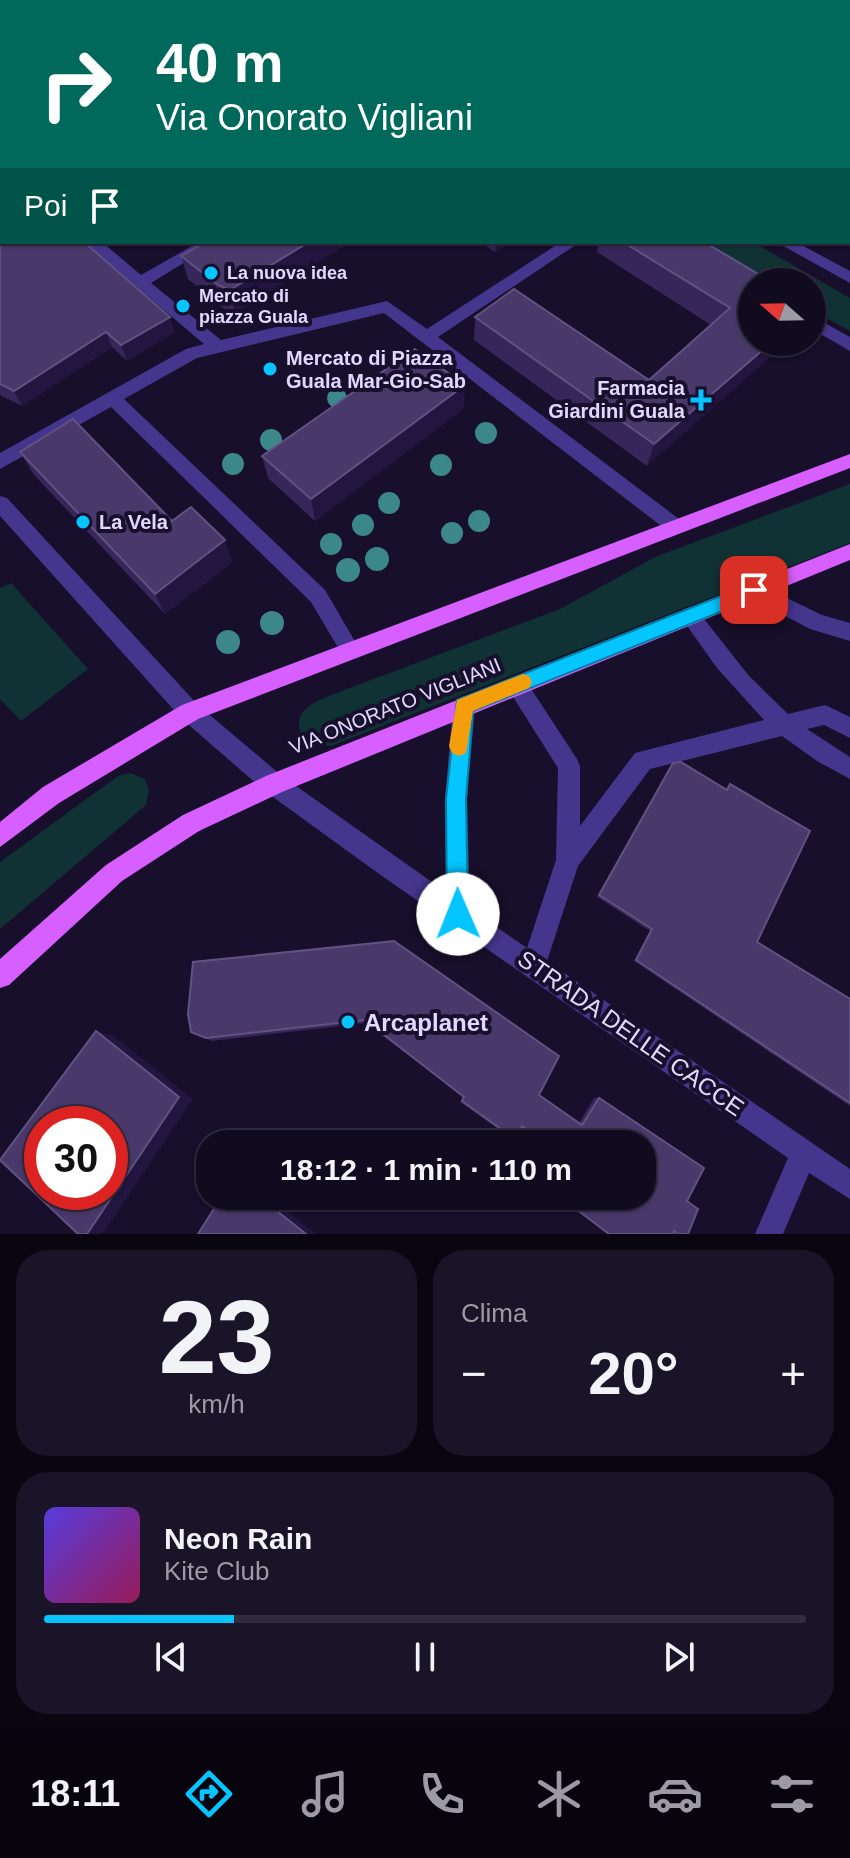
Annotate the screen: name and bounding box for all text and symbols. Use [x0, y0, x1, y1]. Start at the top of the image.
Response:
text: 40 m [156, 31, 284, 94]
icon: right [24, 32, 128, 136]
text: Via Onorato Vigliani [156, 97, 473, 138]
icon: arrive [83, 184, 127, 228]
text: Poi [24, 189, 67, 222]
place label: La nuova idea [227, 263, 348, 283]
marker: La nuova idea [202, 264, 220, 282]
north arrow [738, 268, 826, 356]
map controls [738, 268, 826, 356]
place label: Mercato di piazza Guala [199, 286, 309, 327]
marker: Mercato di piazza Guala [174, 297, 192, 315]
place label: Mercato di Piazza Guala Mar-Gio-Sab [286, 347, 466, 392]
marker: Mercato di Piazza Guala Mar-Gio-Sab [261, 360, 279, 378]
place label: Farmacia Giardini Guala [548, 377, 686, 422]
marker: Farmacia Giardini Guala [692, 391, 710, 409]
place label: La Vela [99, 511, 169, 533]
marker: La Vela [74, 513, 92, 531]
pin [720, 556, 788, 624]
icon: arrive [732, 568, 776, 612]
street label: VIA ONORATO VIGLIANI [286, 653, 504, 759]
position arrow [416, 872, 500, 956]
street label: STRADA DELLE CACCE [513, 945, 749, 1121]
place label: Arcaplanet [364, 1009, 488, 1036]
marker: Arcaplanet [339, 1013, 357, 1031]
speed limit sign: 30 [24, 1106, 128, 1210]
text: 18:12 · 1 min · 110 m [280, 1153, 572, 1186]
text: 23 [159, 1279, 274, 1395]
text: Clima [461, 1298, 527, 1328]
text: 20° [588, 1340, 679, 1407]
text: − [461, 1349, 487, 1398]
text: + [780, 1349, 806, 1398]
text: km/h [188, 1389, 245, 1419]
text: Neon Rain [164, 1522, 312, 1555]
text: Kite Club [164, 1556, 270, 1586]
icon: previous [149, 1635, 193, 1679]
icon: pause [403, 1635, 447, 1679]
icon: next [657, 1635, 701, 1679]
icon: directions [181, 1766, 237, 1822]
icon: music [297, 1766, 353, 1822]
icon: phone [414, 1766, 470, 1822]
icon: climate [531, 1766, 587, 1822]
icon: car [647, 1766, 703, 1822]
icon: filters [764, 1766, 820, 1822]
text: 18:11 [30, 1773, 120, 1814]

